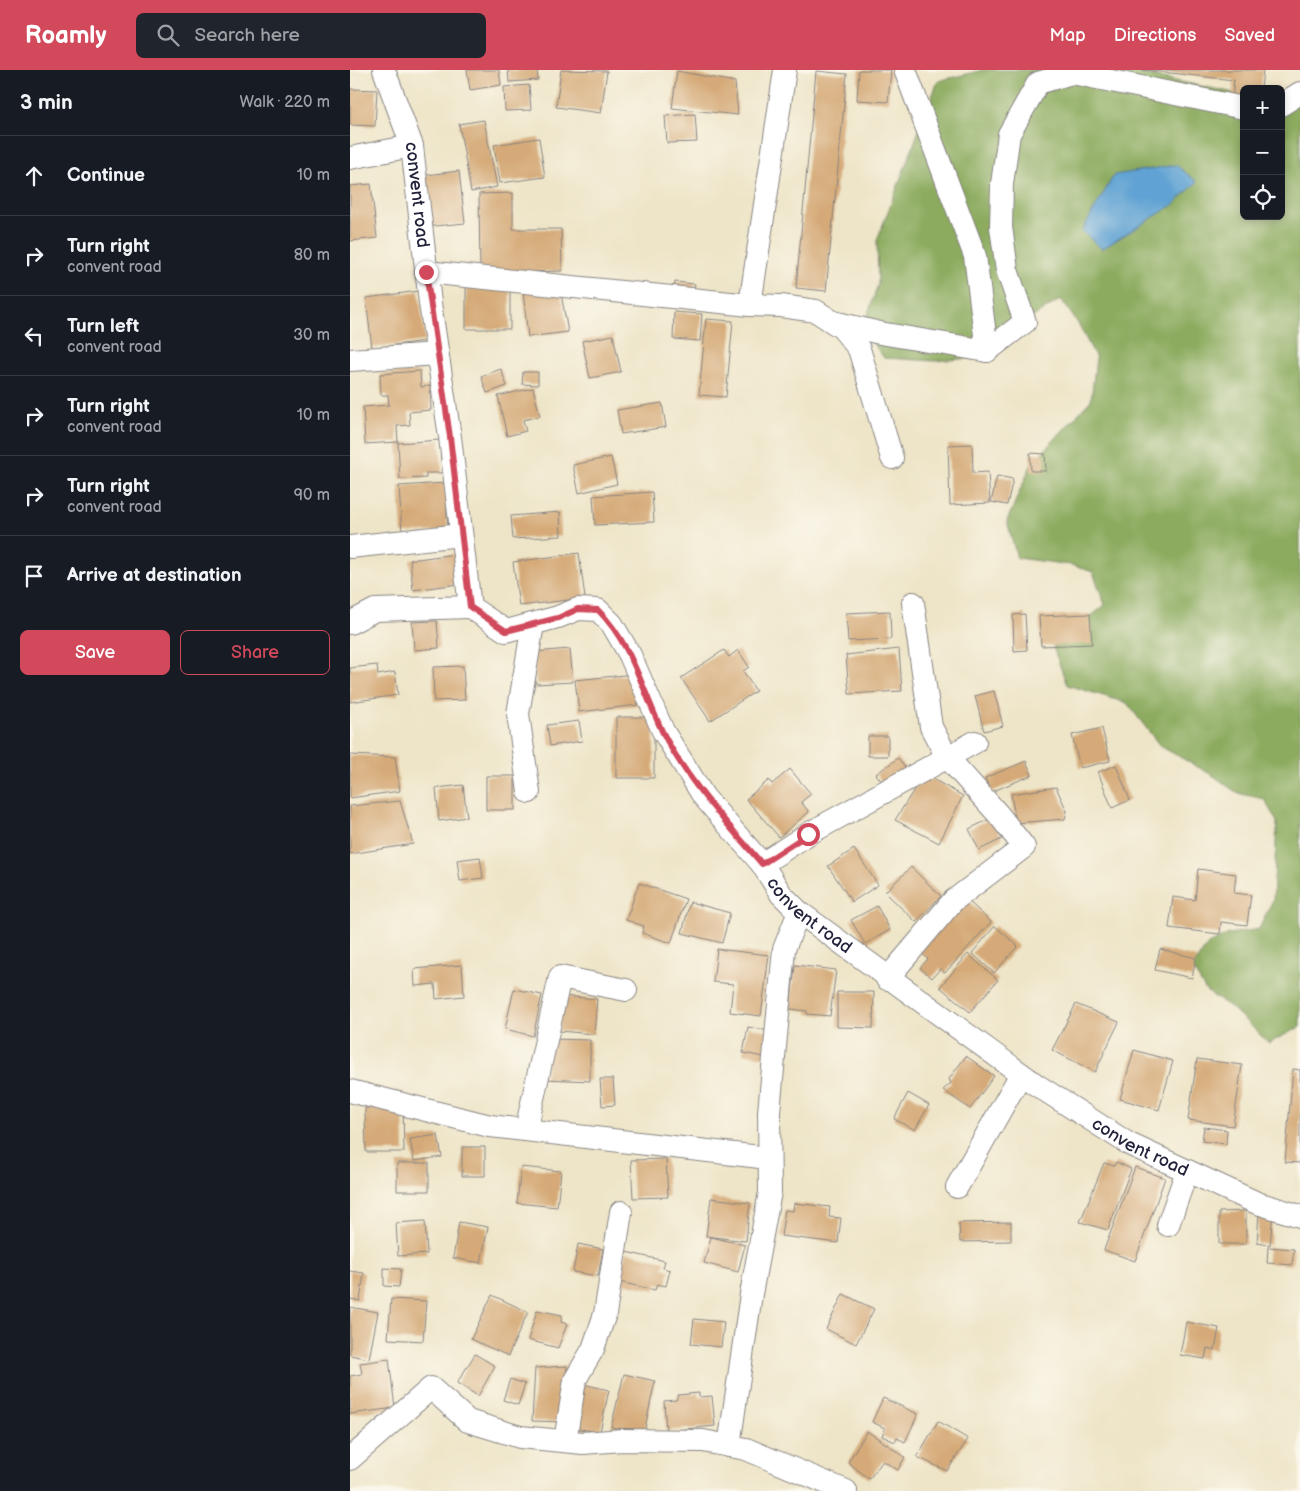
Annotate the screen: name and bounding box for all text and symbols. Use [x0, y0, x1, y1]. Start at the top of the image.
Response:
search box [136, 13, 486, 58]
text: Roamly [25, 21, 106, 50]
icon: search [154, 21, 182, 49]
text: Search here [194, 24, 300, 47]
text: Map [1050, 25, 1086, 46]
text: Directions [1114, 25, 1196, 46]
text: Saved [1224, 25, 1275, 46]
map controls [1240, 85, 1285, 220]
button: + [1240, 85, 1285, 130]
text: 3 min [20, 90, 73, 115]
text: Walk · 220 m [240, 93, 330, 112]
button: − [1240, 130, 1285, 175]
street label: convent road [401, 141, 434, 249]
icon: ahead [20, 162, 48, 190]
text: Continue [67, 164, 145, 187]
text: 10 m [297, 166, 330, 185]
button: locate [1240, 175, 1285, 220]
text: Turn right [67, 235, 150, 258]
icon: right [20, 242, 48, 270]
text: 80 m [294, 246, 330, 265]
text: convent road [67, 258, 162, 277]
route end [415, 261, 438, 284]
text: Turn left [67, 315, 139, 338]
icon: left [20, 322, 48, 350]
text: 30 m [293, 326, 330, 345]
text: convent road [67, 338, 162, 357]
text: Turn right [67, 395, 150, 418]
icon: right [20, 402, 48, 430]
text: 10 m [297, 406, 330, 425]
text: convent road [67, 418, 162, 437]
text: Turn right [67, 475, 150, 498]
icon: right [20, 482, 48, 510]
text: 90 m [294, 486, 330, 505]
text: convent road [67, 498, 162, 517]
icon: arrive [20, 562, 48, 590]
text: Arrive at destination [67, 564, 242, 587]
button: Save [20, 630, 170, 675]
button: Share [180, 630, 330, 675]
route start [797, 823, 820, 846]
street label: convent road [762, 873, 856, 958]
street label: convent road [1088, 1113, 1192, 1181]

